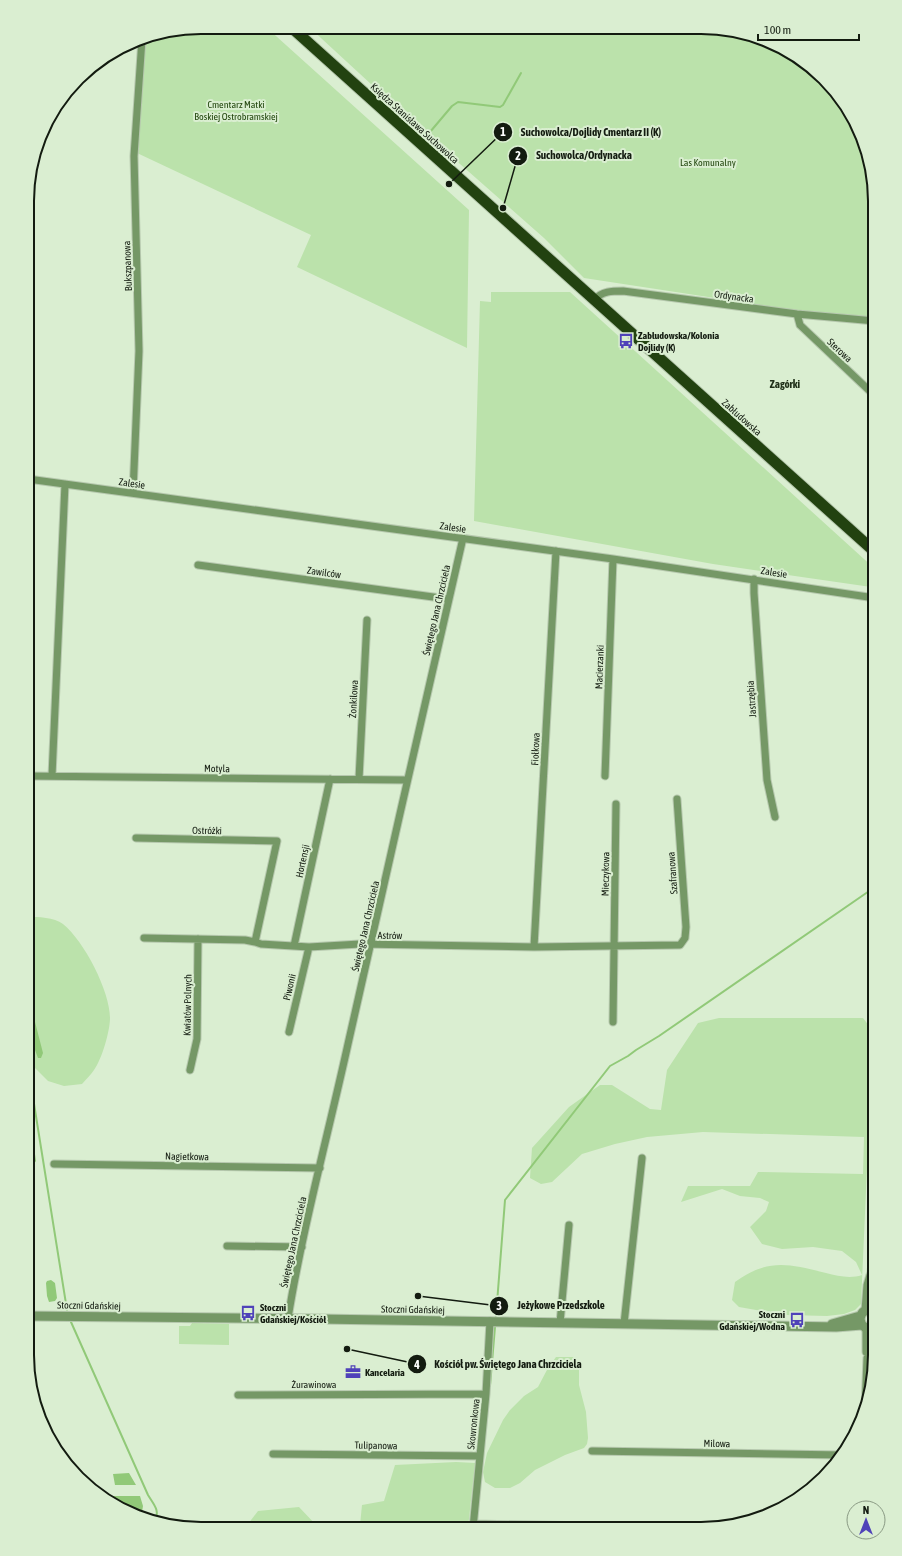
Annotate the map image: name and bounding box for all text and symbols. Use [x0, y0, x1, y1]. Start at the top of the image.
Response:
scale bar [758, 16, 859, 42]
text: 100 m [764, 23, 791, 37]
street label: Księdza Stanisława Suchowolca [368, 81, 461, 166]
park label: Cmentarz Matki Boskiej Ostrobramskiej [194, 99, 278, 122]
callout: Suchowolca/Dojlidy Cmentarz II (K) [493, 120, 669, 143]
text: 1 [500, 125, 506, 139]
text: Suchowolca/Dojlidy Cmentarz II (K) [521, 126, 661, 138]
callout: Suchowolca/Ordynacka [508, 144, 639, 167]
text: 2 [515, 149, 521, 163]
text: Suchowolca/Ordynacka [536, 149, 632, 161]
park label: Las Komunalny [680, 157, 736, 168]
street label: Bukszpanowa [121, 240, 134, 291]
street label: Ordynacka [713, 288, 755, 305]
place label: Zabłudowska/Kolonia Dojlidy (K) [638, 330, 719, 353]
bus stop icon: Zabłudowska/Kolonia Dojlidy (K) [617, 332, 635, 350]
street label: Sterowa [825, 336, 854, 365]
district label: Zagórki [770, 378, 801, 390]
street label: Zabłudowska [720, 397, 764, 438]
street label: Zalesie [118, 476, 146, 491]
street label: Zalesie [439, 520, 467, 535]
street label: Świętego Jana Chrzciciela [421, 563, 452, 657]
street label: Zawilców [306, 565, 342, 580]
street label: Zalesie [760, 565, 788, 580]
street label: Macierzanki [593, 645, 606, 689]
street label: Żonkilowa [347, 679, 360, 718]
street label: Jastrzębia [745, 680, 758, 718]
street label: Fiołkowa [529, 732, 542, 766]
street label: Motyla [204, 763, 230, 774]
street label: Ostróżki [192, 825, 222, 836]
street label: Hortensji [294, 843, 311, 879]
street label: Mieczykowa [600, 851, 611, 896]
street label: Szafranowa [666, 851, 679, 895]
street label: Świętego Jana Chrzciciela [350, 879, 381, 973]
street label: Astrów [377, 930, 403, 941]
street label: Piwonii [281, 973, 298, 1002]
street label: Kwiatów Polnych [181, 974, 194, 1036]
street label: Nagietkowa [165, 1151, 209, 1162]
street label: Świętego Jana Chrzciciela [278, 1195, 309, 1289]
callout: Jeżykowe Przedszkole [489, 1294, 613, 1317]
street label: Stoczni Gdańskiej [57, 1299, 121, 1312]
text: 3 [496, 1299, 502, 1313]
text: Jeżykowe Przedszkole [516, 1299, 605, 1311]
place label: Stoczni Gdańskiej/Kościół [260, 1302, 327, 1325]
street label: Stoczni Gdańskiej [381, 1303, 445, 1316]
bus stop icon: Stoczni Gdańskiej/Kościół [239, 1304, 257, 1322]
place label: Stoczni Gdańskiej/Wodna [719, 1309, 785, 1332]
bus stop icon: Stoczni Gdańskiej/Wodna [788, 1311, 806, 1329]
callout: Kościół pw. Świętego Jana Chrzciciela [407, 1353, 590, 1376]
text: 4 [413, 1358, 420, 1372]
text: Kościół pw. Świętego Jana Chrzciciela [434, 1358, 582, 1370]
office icon: Kancelaria [344, 1363, 362, 1381]
place label: Kancelaria [365, 1367, 405, 1378]
street label: Żurawinowa [292, 1379, 337, 1390]
street label: Skowronkowa [465, 1398, 482, 1450]
street label: Milowa [704, 1438, 731, 1449]
street label: Tulipanowa [354, 1440, 398, 1451]
north arrow [846, 1500, 886, 1540]
text: N [863, 1504, 869, 1516]

